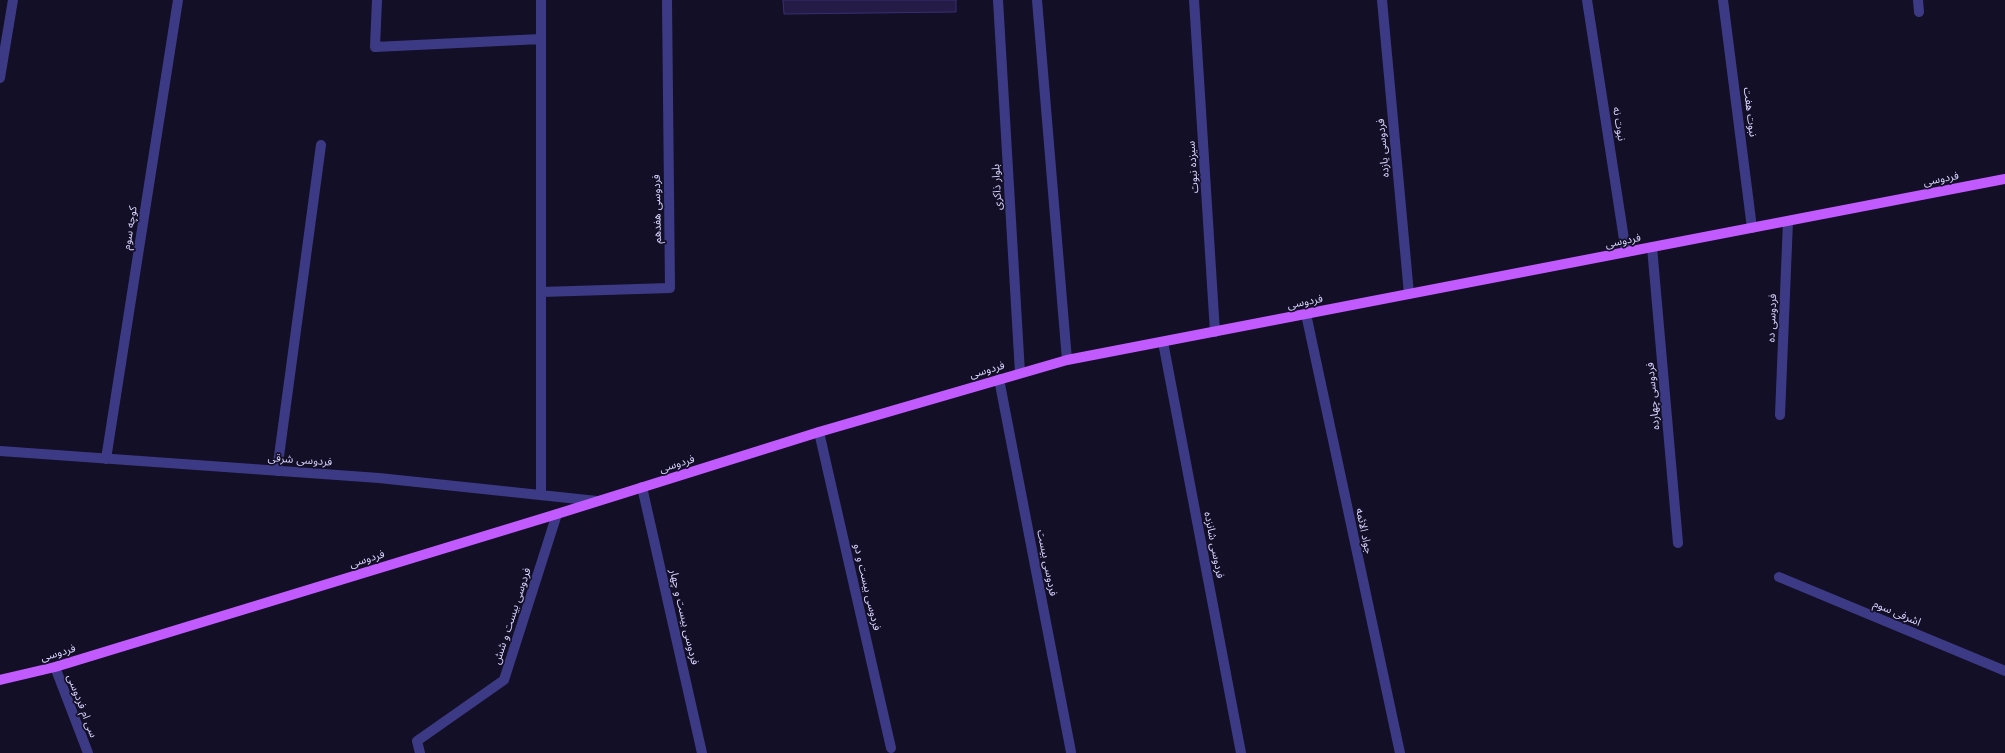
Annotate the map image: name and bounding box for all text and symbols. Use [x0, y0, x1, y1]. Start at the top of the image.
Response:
street label: نبوت هفت [1740, 87, 1760, 137]
street label: نبوت نه [1610, 106, 1628, 142]
street label: فردوسی یازده [1374, 118, 1392, 178]
street label: سیزده نبوت [1185, 140, 1201, 194]
street label: بلوار ذاکری [989, 164, 1005, 210]
street label: فردوسی [1922, 169, 1960, 189]
street label: فردوسی هفدهم [650, 174, 664, 244]
street label: کوچه سوم [120, 205, 140, 251]
street label: فردوسی [1604, 231, 1642, 251]
street label: فردوسی [1286, 292, 1324, 312]
street label: فردوسی ده [1765, 293, 1779, 343]
street label: فردوسی [968, 359, 1006, 381]
street label: فردوسی چهارده [1643, 362, 1663, 430]
street label: فردوسی شرقی [267, 451, 333, 469]
street label: فردوسی [658, 452, 696, 476]
street label: جواد الائمه [1353, 507, 1375, 555]
street label: فردوسی شانزده [1201, 511, 1227, 579]
street label: فردوسی بیست [1034, 529, 1060, 597]
street label: فردوسی بیست و دو [851, 542, 883, 632]
street label: فردوسی [348, 547, 386, 571]
street label: فردوسی بیست و شش [490, 566, 534, 666]
street label: فردوسی بیست و چهار [667, 568, 701, 666]
street label: اشرفی سوم [1871, 597, 1923, 629]
street label: فردوسی [39, 642, 77, 664]
street label: سی ام فردوسی [64, 673, 100, 739]

